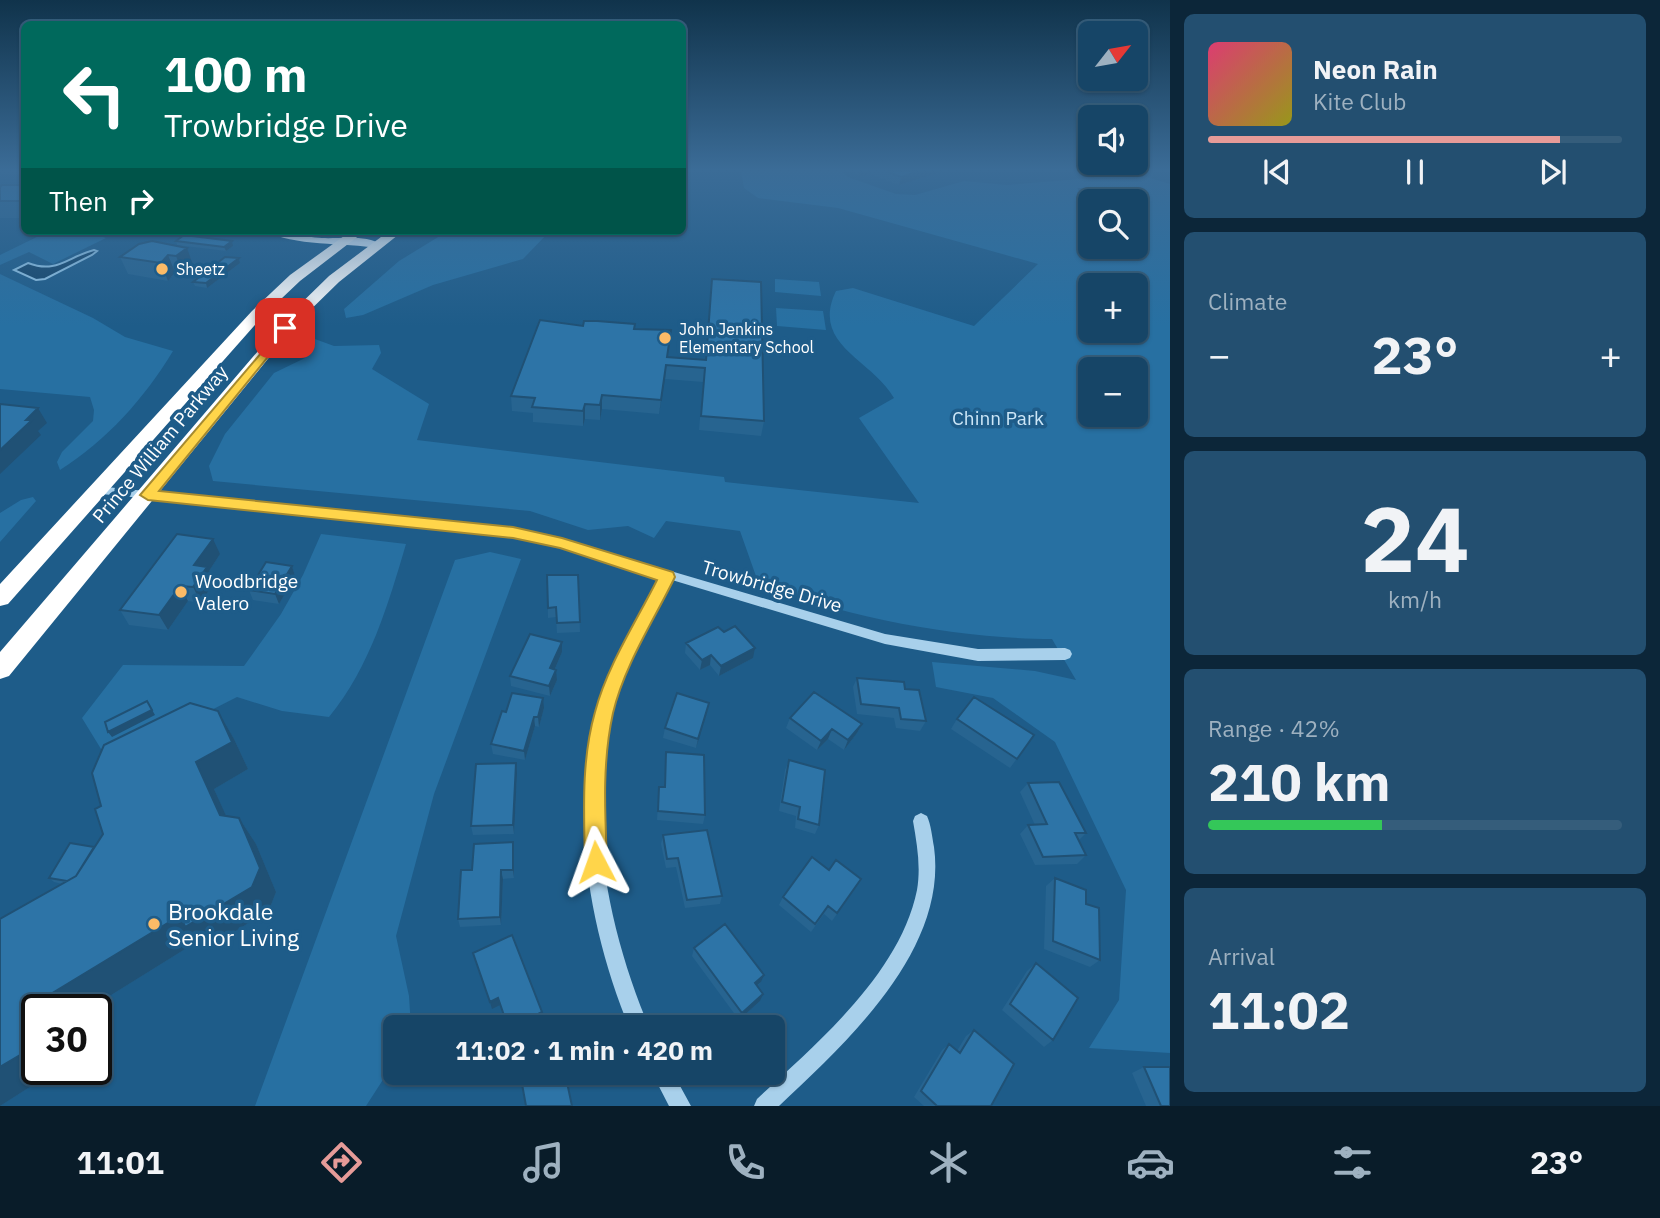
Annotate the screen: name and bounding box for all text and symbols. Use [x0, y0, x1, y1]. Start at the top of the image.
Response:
north arrow [1078, 21, 1148, 91]
map controls [1078, 21, 1148, 427]
text: 100 m [164, 42, 308, 105]
icon: left [49, 49, 140, 140]
text: Neon Rain [1313, 52, 1438, 86]
text: Kite Club [1313, 86, 1406, 116]
text: Trowbridge Drive [164, 104, 408, 146]
button: sound [1078, 105, 1148, 175]
icon: previous [1258, 153, 1296, 191]
icon: pause [1396, 153, 1434, 191]
icon: next [1534, 153, 1572, 191]
icon: right [122, 182, 160, 220]
text: Then [49, 184, 108, 218]
button: search [1078, 189, 1148, 259]
place label: Sheetz [176, 259, 225, 279]
marker: Sheetz [154, 261, 170, 277]
button: + [1078, 273, 1148, 343]
text: Climate [1208, 286, 1287, 316]
pin [255, 298, 315, 358]
icon: arrive [266, 309, 304, 347]
place label: John Jenkins Elementary School [679, 319, 814, 357]
text: 23° [1372, 321, 1458, 388]
marker: John Jenkins Elementary School [657, 330, 673, 346]
text: − [1208, 330, 1231, 379]
text: + [1599, 330, 1622, 379]
button: − [1078, 357, 1148, 427]
street label: Prince William Parkway [87, 360, 233, 528]
park label: Chinn Park [952, 406, 1044, 430]
text: 24 [1360, 479, 1470, 597]
street label: Trowbridge Drive [699, 555, 845, 617]
place label: Woodbridge Valero [195, 569, 298, 615]
marker: Woodbridge Valero [173, 584, 189, 600]
text: km/h [1388, 584, 1442, 614]
text: Range · 42% [1208, 713, 1340, 743]
text: 210 km [1208, 748, 1390, 815]
position arrow [559, 825, 633, 899]
place label: Brookdale Senior Living [168, 896, 299, 952]
marker: Brookdale Senior Living [146, 916, 162, 932]
text: Arrival [1208, 941, 1275, 971]
text: 11:02 [1208, 976, 1350, 1043]
speed limit sign: 30 [21, 994, 112, 1085]
text: 11:02 · 1 min · 420 m [455, 1033, 713, 1067]
icon: directions [317, 1138, 366, 1187]
icon: music [519, 1138, 568, 1187]
icon: phone [721, 1138, 770, 1187]
icon: climate [924, 1138, 973, 1187]
icon: car [1126, 1138, 1175, 1187]
icon: filters [1328, 1138, 1377, 1187]
text: 11:01 [77, 1141, 164, 1183]
text: 23° [1530, 1141, 1583, 1183]

